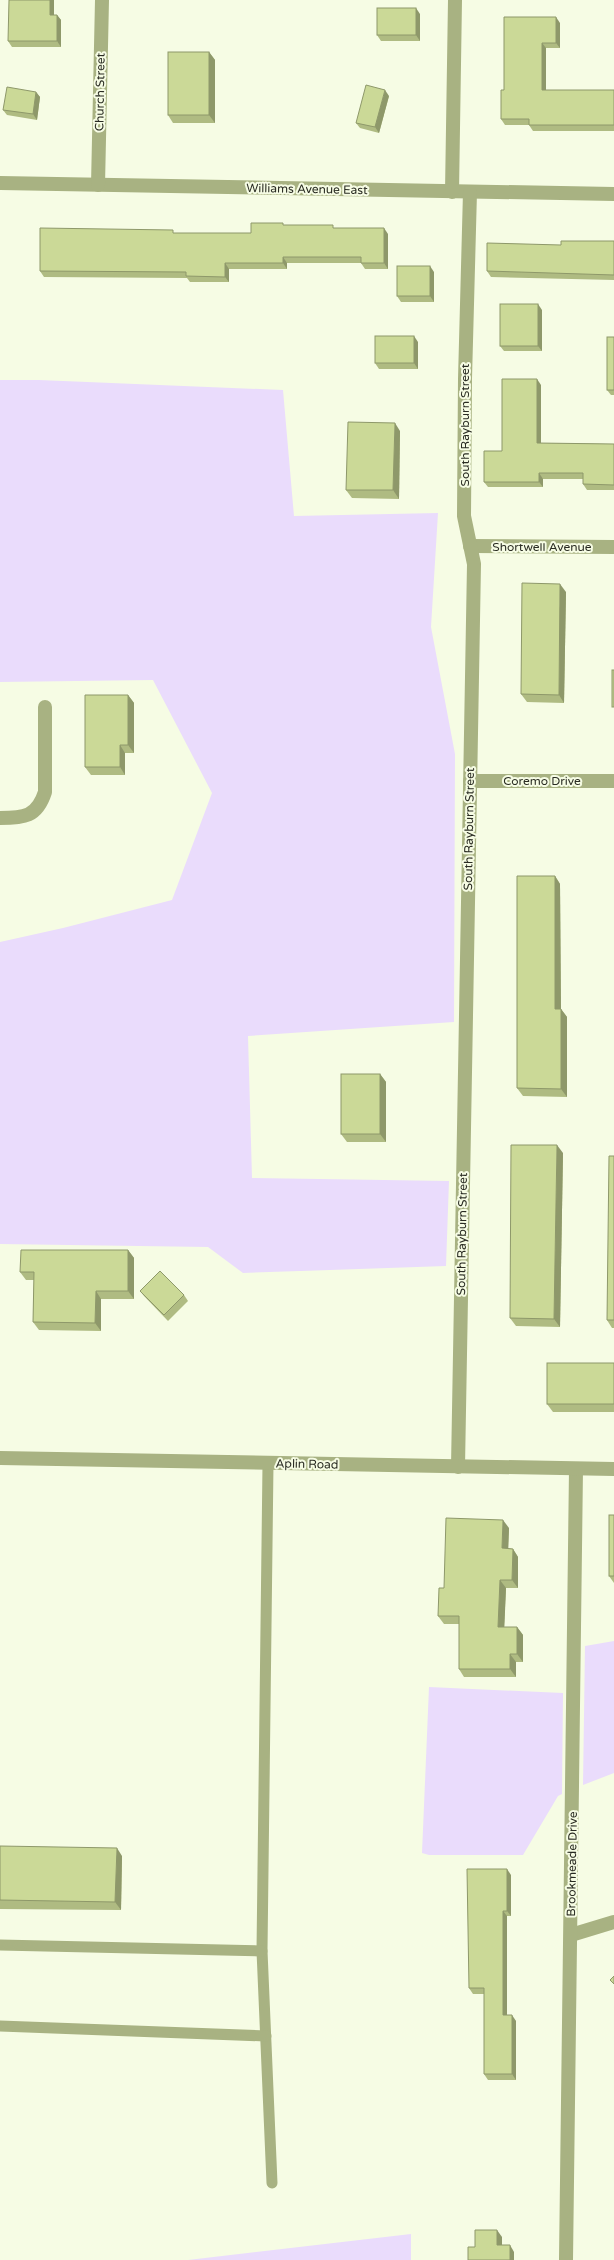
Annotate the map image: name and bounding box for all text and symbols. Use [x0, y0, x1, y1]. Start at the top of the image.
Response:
street label: Church Street [92, 52, 108, 131]
street label: Williams Avenue East [246, 181, 368, 197]
street label: South Rayburn Street [458, 363, 472, 486]
street label: Shortwell Avenue [492, 540, 592, 554]
street label: South Rayburn Street [461, 767, 477, 891]
street label: Coremo Drive [503, 774, 581, 788]
street label: South Rayburn Street [454, 1172, 470, 1296]
street label: Aplin Road [275, 1456, 339, 1472]
street label: Brookmeade Drive [564, 1811, 580, 1917]

